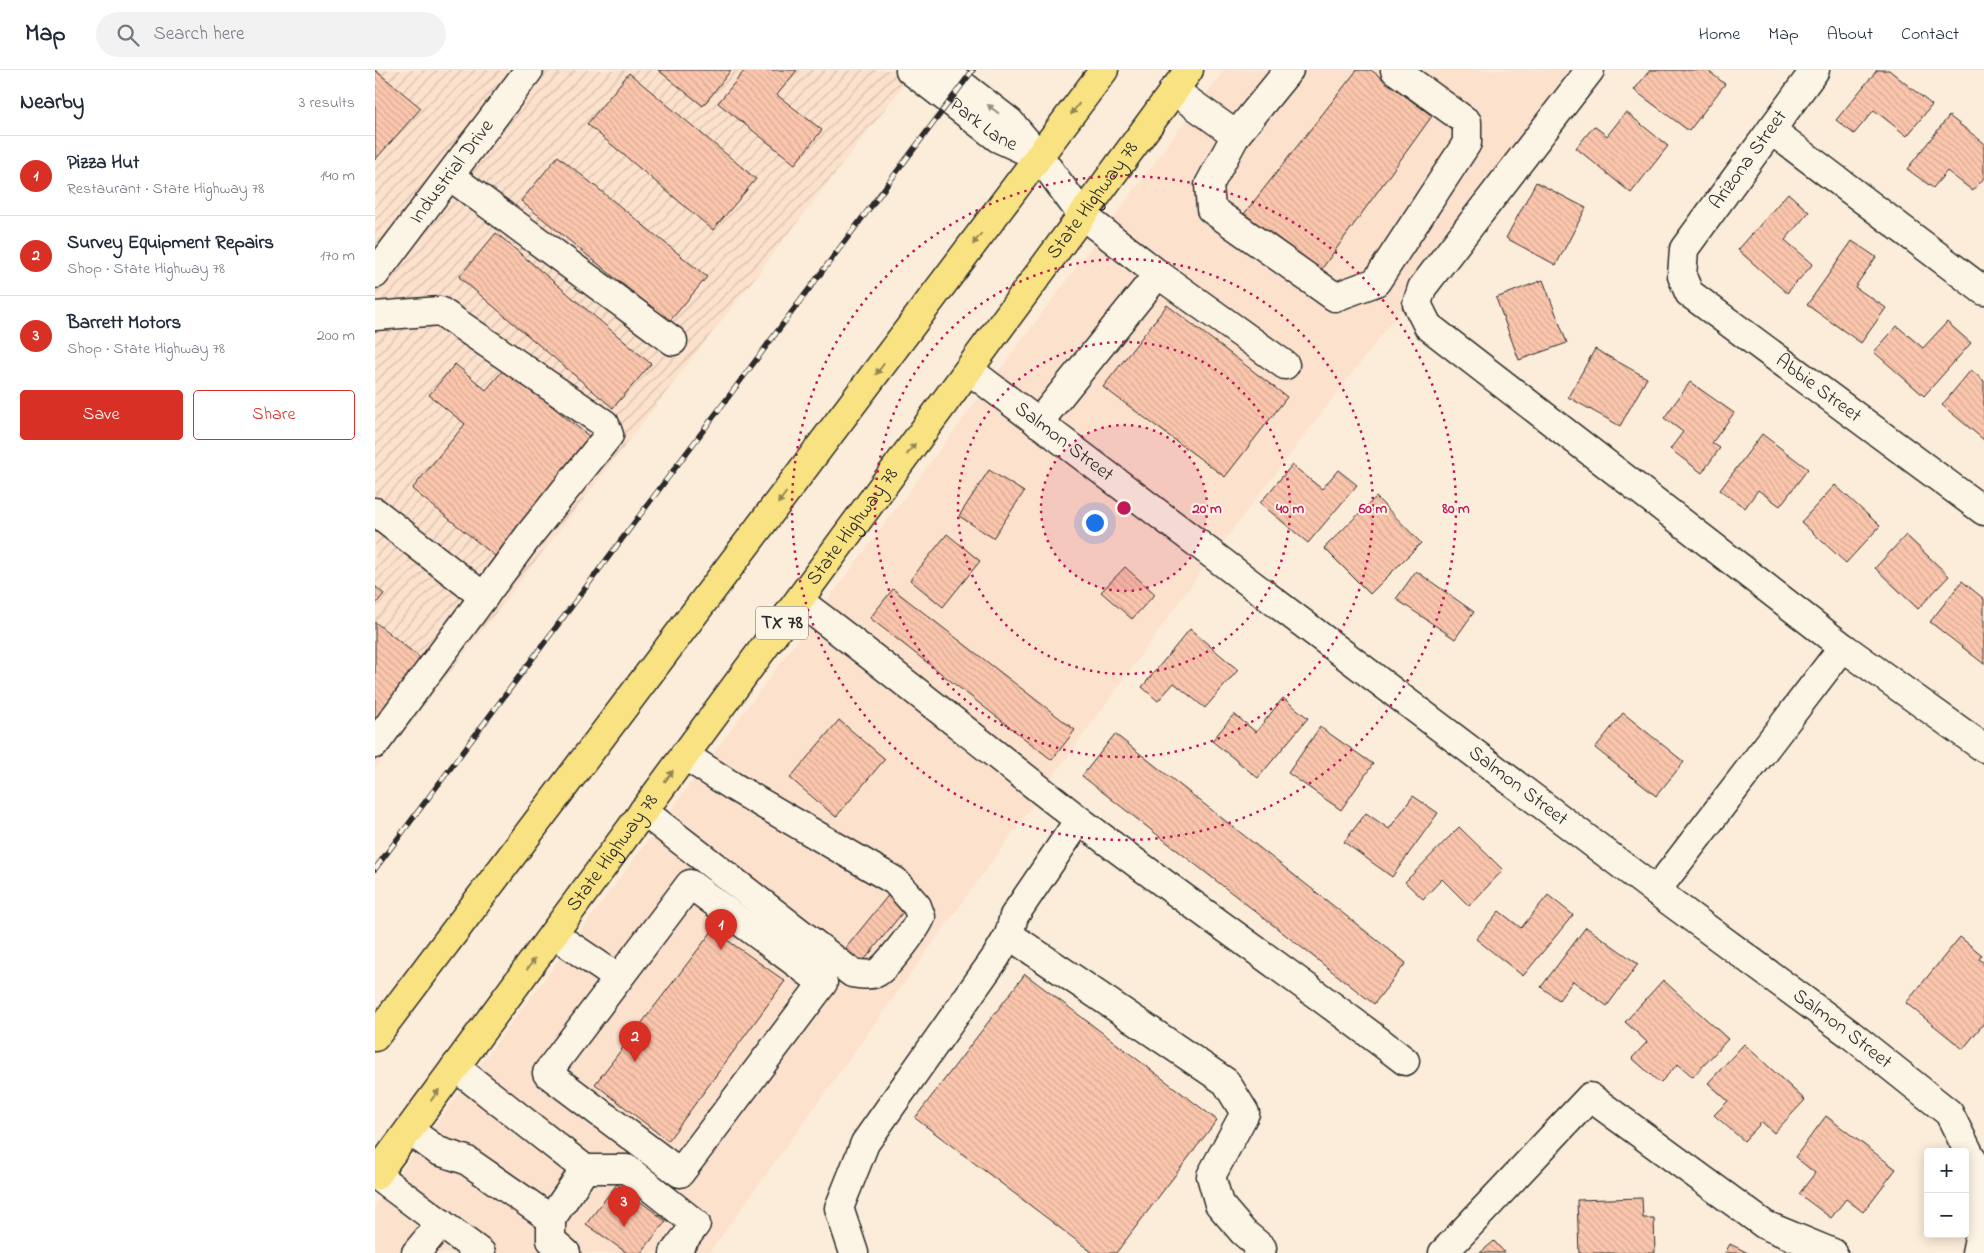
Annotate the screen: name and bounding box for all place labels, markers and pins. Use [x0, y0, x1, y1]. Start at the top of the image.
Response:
centre of rings [1115, 499, 1133, 517]
pin: 1 [705, 909, 737, 950]
pin: 2 [619, 1021, 651, 1062]
pin: 3 [608, 1186, 640, 1227]

